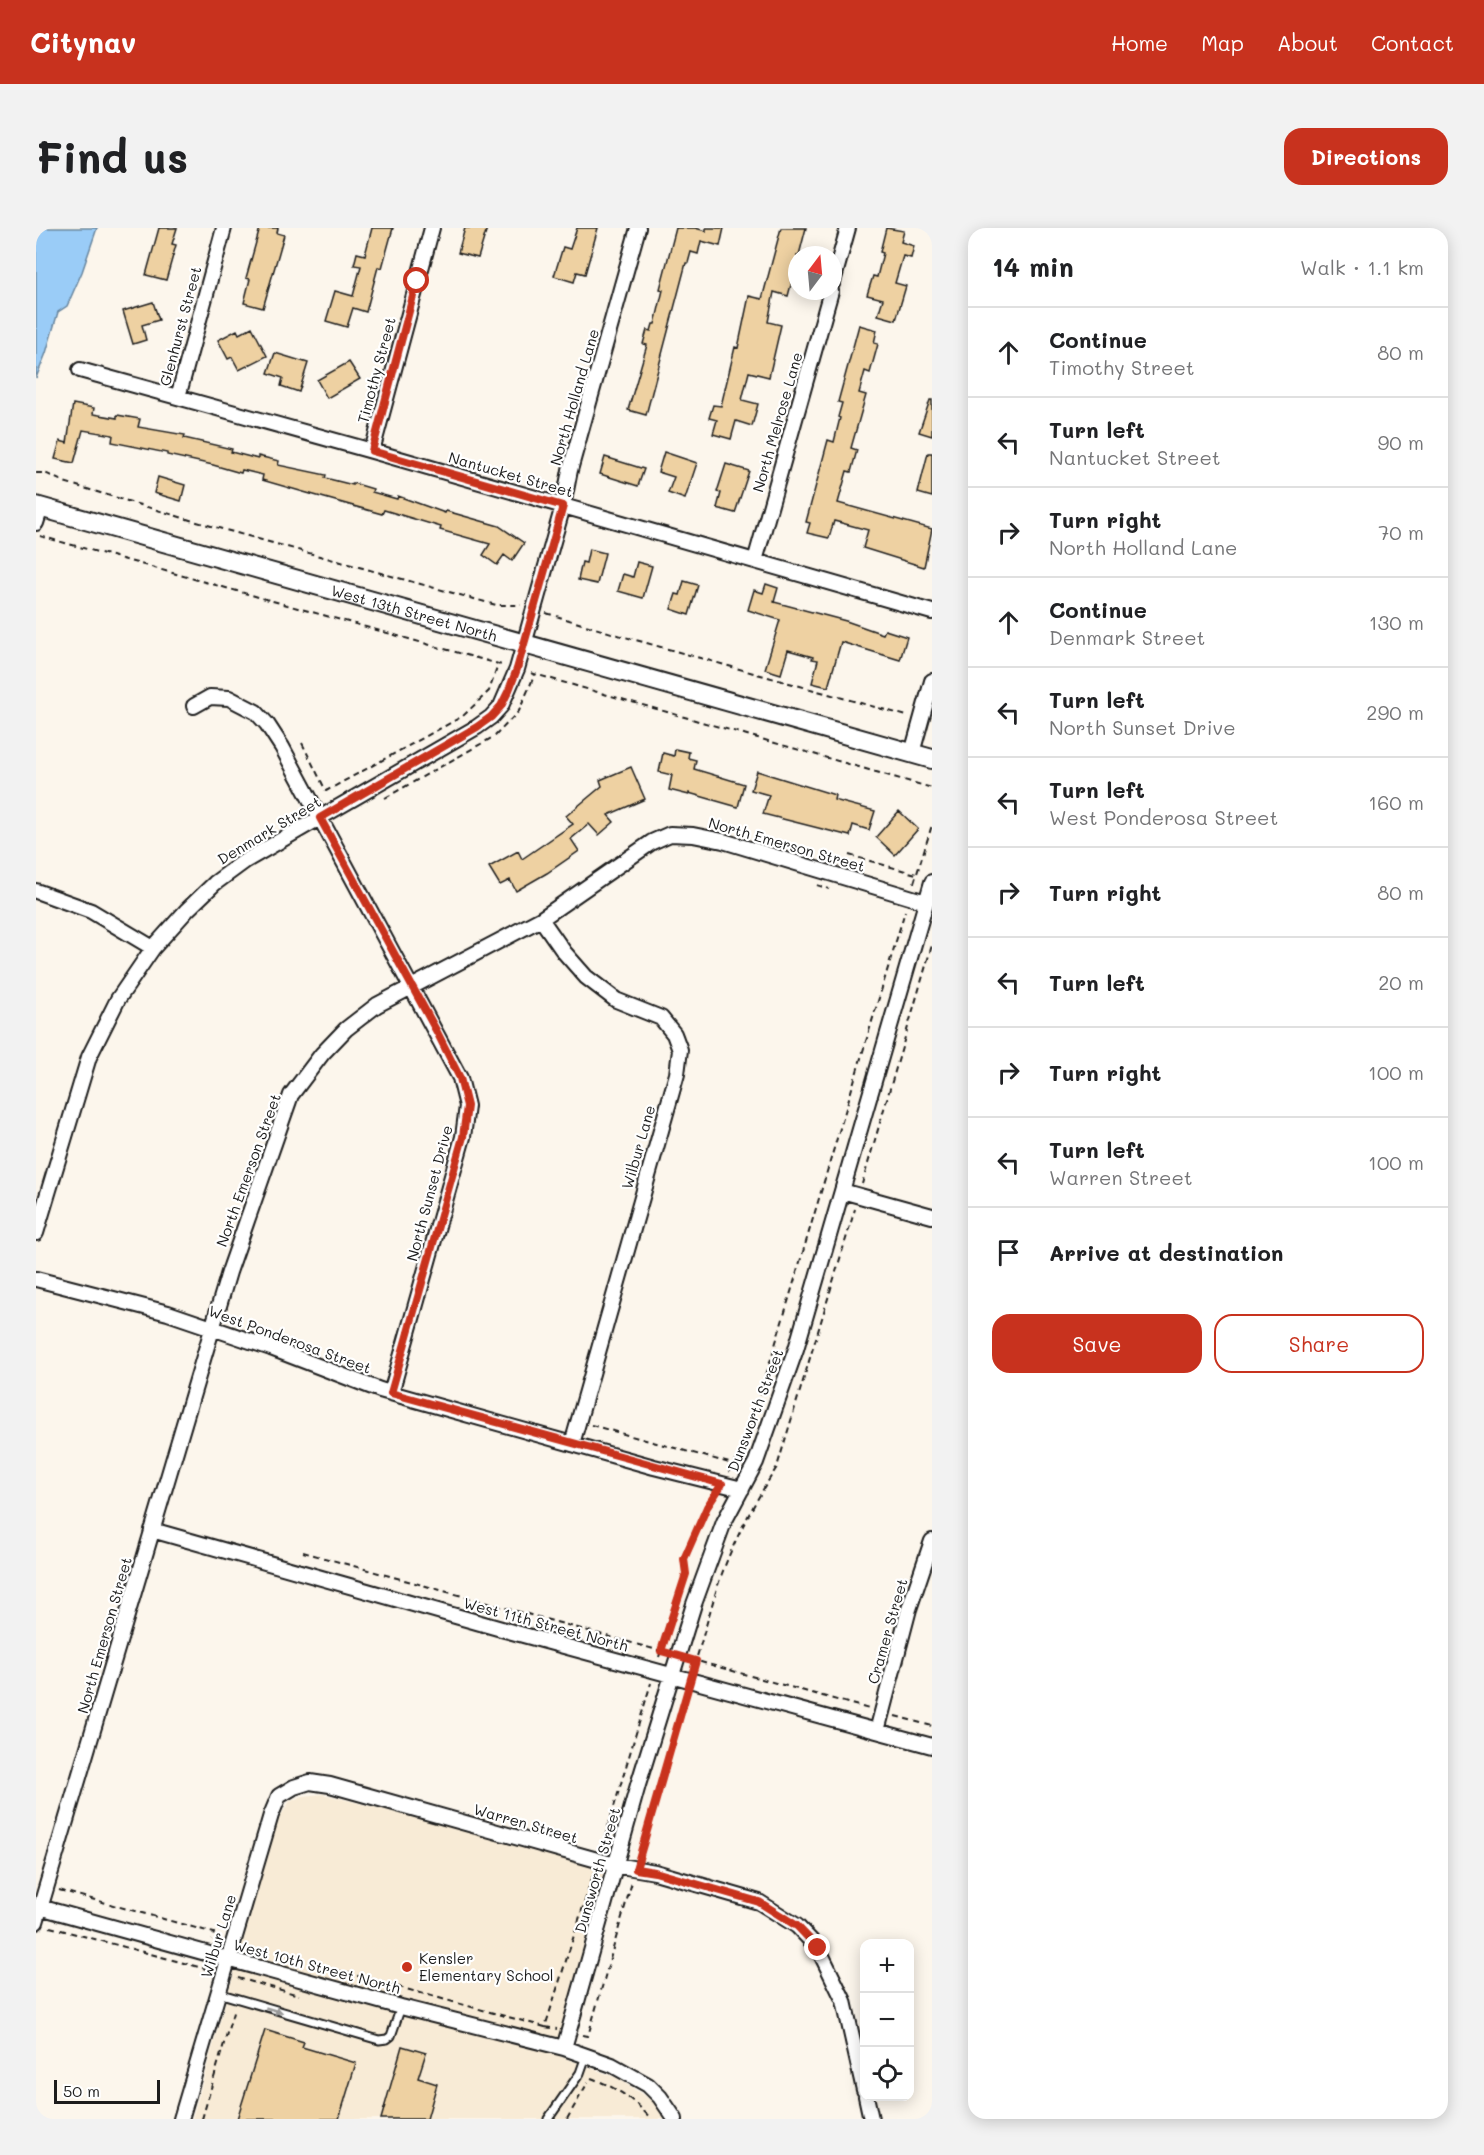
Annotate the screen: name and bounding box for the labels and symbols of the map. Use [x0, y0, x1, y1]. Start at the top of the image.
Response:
north arrow [788, 246, 842, 300]
street label: Glenhurst Street [154, 264, 206, 388]
route start [403, 267, 429, 293]
street label: Timothy Street [352, 315, 400, 425]
street label: North Holland Lane [545, 326, 603, 468]
street label: North Melrose Lane [747, 350, 807, 494]
street label: Nantucket Street [446, 447, 576, 501]
street label: West 13th Street North [329, 580, 500, 646]
street label: Denmark Street [214, 791, 324, 869]
street label: North Emerson Street [706, 812, 868, 876]
street label: North Emerson Street [211, 1091, 285, 1249]
street label: Wilbur Lane [616, 1103, 660, 1191]
street label: North Sunset Drive [401, 1123, 457, 1263]
street label: West Ponderosa Street [206, 1300, 374, 1378]
street label: Dunsworth Street [722, 1346, 788, 1474]
street label: North Emerson Street [72, 1554, 136, 1716]
street label: Cramer Street [862, 1576, 912, 1686]
street label: West 11th Street North [462, 1592, 630, 1656]
street label: Warren Street [471, 1799, 581, 1847]
street label: Dunsworth Street [570, 1805, 624, 1935]
street label: Wilbur Lane [196, 1892, 240, 1980]
street label: West 10th Street North [231, 1934, 403, 1998]
route end [804, 1934, 830, 1960]
place label: Kensler Elementary School [419, 1948, 554, 1985]
marker: Kensler Elementary School [400, 1960, 414, 1974]
one-way arrow [265, 2006, 283, 2015]
scale bar [54, 2077, 160, 2104]

